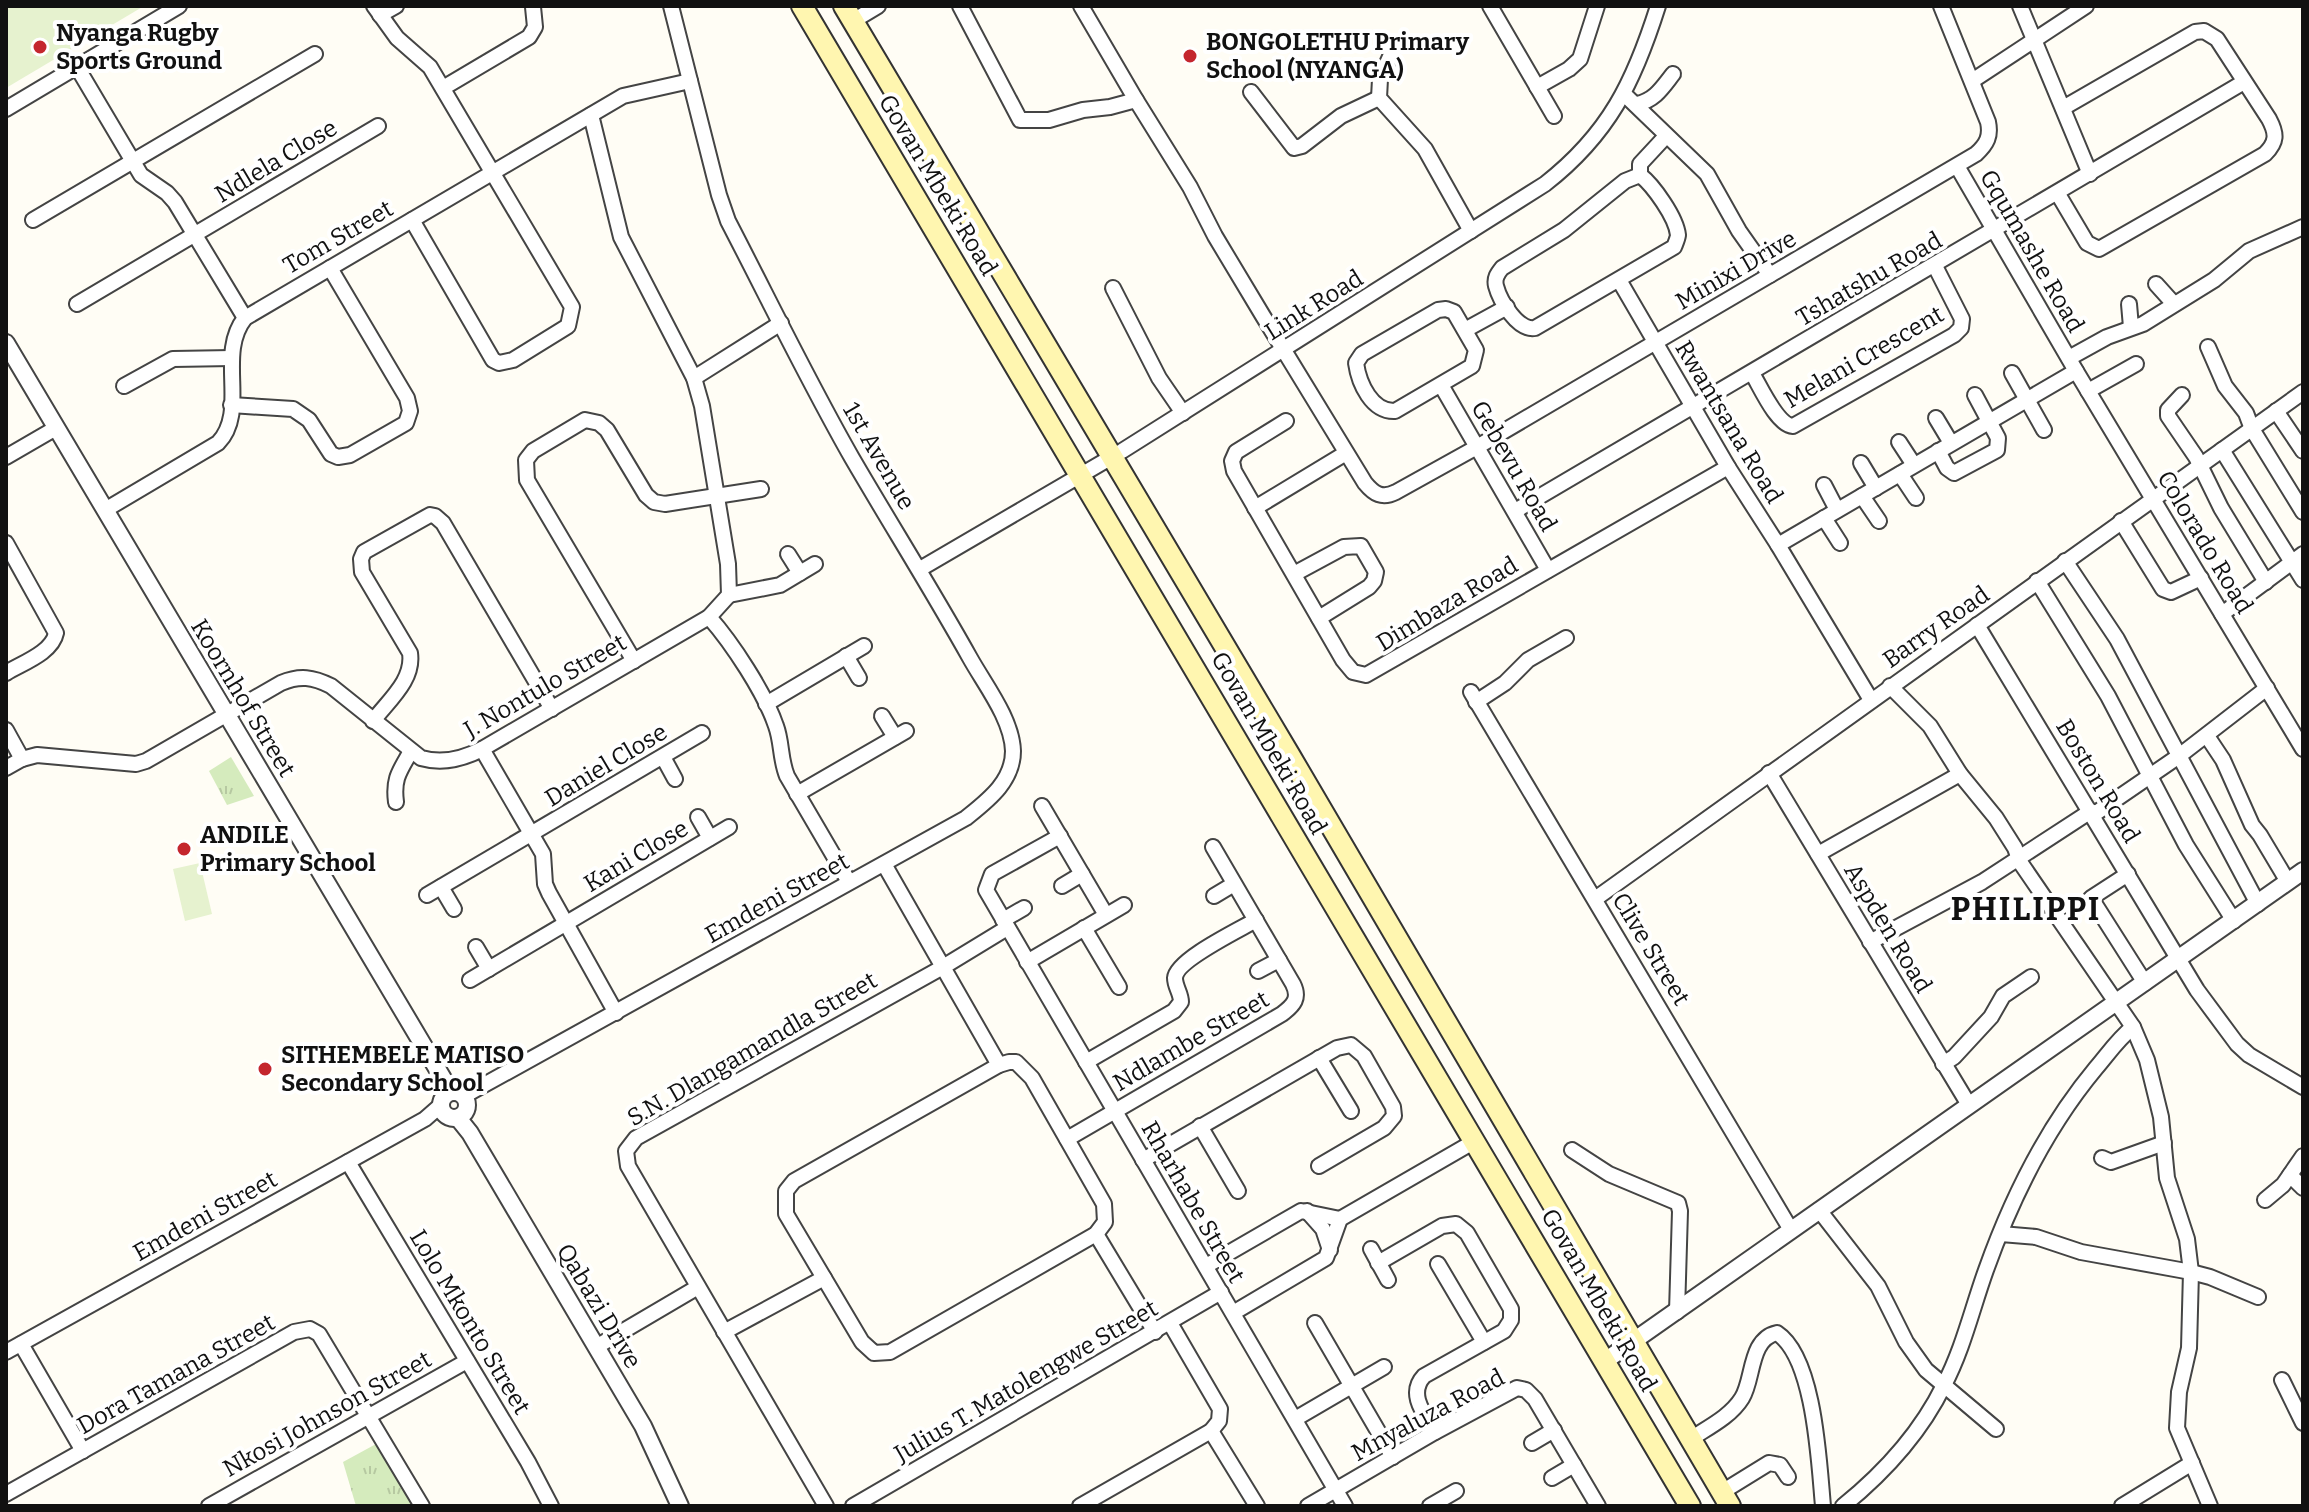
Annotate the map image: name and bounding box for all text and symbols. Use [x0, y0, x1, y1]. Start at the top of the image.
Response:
place label: Nyanga Rugby Sports Ground [56, 19, 223, 75]
place label: BONGOLETHU Primary School (NYANGA) [1206, 28, 1470, 84]
marker: Nyanga Rugby Sports Ground [31, 38, 49, 56]
marker: BONGOLETHU Primary School (NYANGA) [1181, 47, 1199, 65]
street label: Govan Mbeki Road [873, 89, 1003, 281]
street label: Ndlela Close [210, 114, 342, 208]
street label: Gqumashe Road [1974, 165, 2090, 337]
street label: Tom Street [278, 194, 398, 280]
street label: Minixi Drive [1671, 224, 1801, 316]
street label: Tshatshu Road [1791, 226, 1947, 332]
street label: Link Road [1260, 264, 1368, 346]
street label: Melani Crescent [1779, 300, 1949, 414]
street label: Rwantsana Road [1669, 336, 1789, 508]
street label: Gebevu Road [1465, 396, 1563, 536]
street label: 1st Avenue [837, 397, 921, 515]
street label: Colorado Road [2151, 466, 2259, 618]
street label: Dimbaza Road [1371, 551, 1523, 657]
street label: Barry Road [1878, 580, 1994, 674]
street label: Koornhof Street [185, 614, 301, 782]
street label: J. Nontulo Street [458, 628, 631, 744]
street label: Govan Mbeki Road [1205, 647, 1333, 839]
street label: Boston Road [2050, 714, 2146, 848]
street label: Daniel Close [540, 718, 672, 812]
street label: Kani Close [579, 814, 693, 898]
place label: ANDILE Primary School [200, 821, 376, 877]
marker: ANDILE Primary School [175, 840, 193, 858]
street label: Emdeni Street [700, 847, 854, 949]
street label: Aspden Road [1838, 858, 1938, 998]
street label: Clive Street [1606, 888, 1696, 1011]
district label: PHILIPPI [1951, 890, 2101, 928]
street label: S.N. Dlangamandla Street [622, 966, 882, 1132]
street label: Ndlambe Street [1108, 985, 1274, 1097]
place label: SITHEMBELE MATISO Secondary School [281, 1041, 524, 1097]
marker: SITHEMBELE MATISO Secondary School [256, 1060, 274, 1078]
street label: Rharhabe Street [1135, 1116, 1251, 1288]
street label: Emdeni Street [128, 1165, 282, 1267]
street label: Govan Mbeki Road [1535, 1204, 1663, 1396]
street label: Lolo Mkonto Street [404, 1225, 536, 1420]
street label: Qabazi Drive [551, 1239, 647, 1373]
street label: Julius T. Matolengwe Street [889, 1294, 1163, 1468]
street label: Dora Tamana Street [72, 1308, 280, 1440]
street label: Nkosi Johnson Street [218, 1345, 436, 1483]
street label: Mnyaluza Road [1347, 1363, 1509, 1467]

